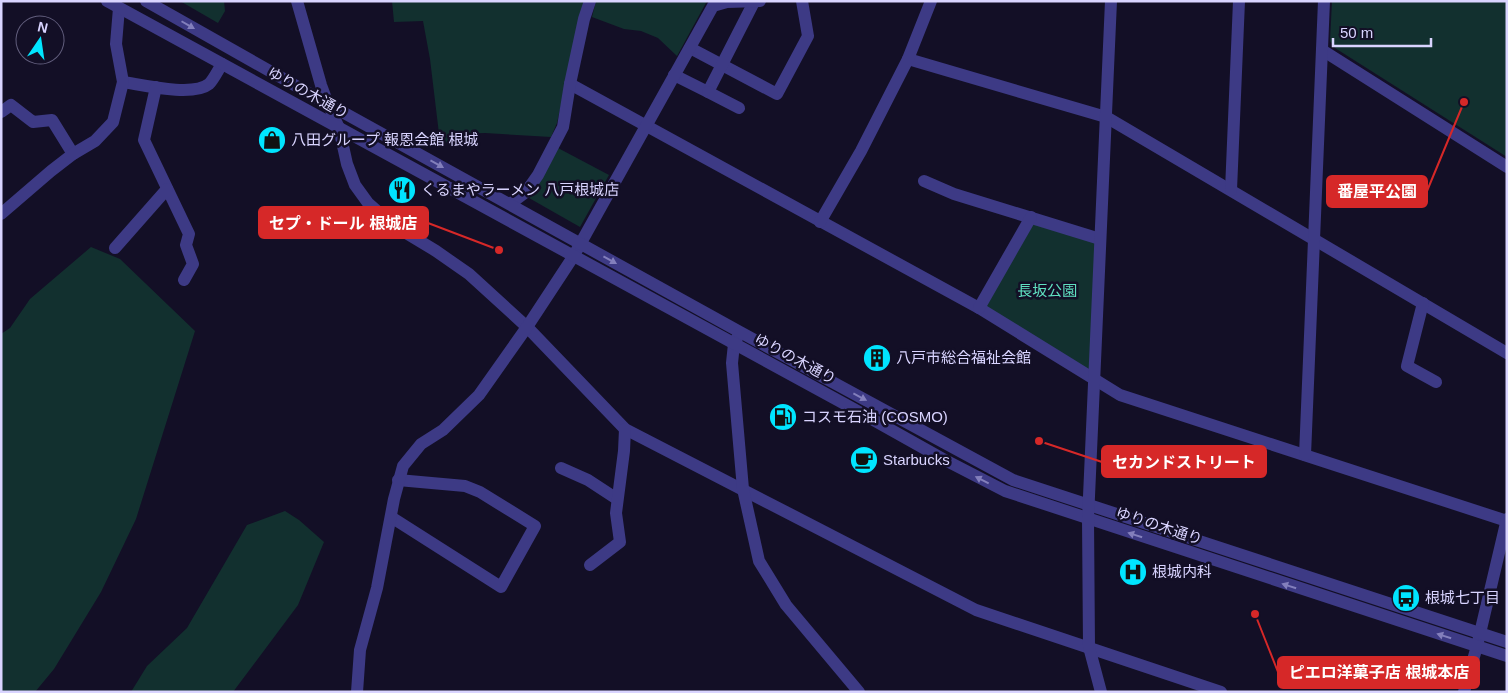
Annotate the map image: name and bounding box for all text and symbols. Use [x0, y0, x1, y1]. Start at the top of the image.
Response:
north arrow [15, 15, 65, 65]
scale bar [1333, 15, 1430, 47]
text: N [36, 18, 50, 36]
one-way arrow [182, 21, 195, 30]
text: 50 m [1340, 24, 1373, 41]
street label: ゆりの木通り [265, 63, 352, 122]
shop icon: 八田グループ 報恩会館 根城 [257, 125, 287, 155]
place label: 八田グループ 報恩会館 根城 [291, 131, 478, 148]
one-way arrow [430, 160, 445, 168]
restaurant icon: くるまやラーメン 八戸根城店 [387, 175, 417, 205]
callout: 番屋平公園 [1327, 176, 1427, 207]
place label: くるまやラーメン 八戸根城店 [421, 181, 619, 198]
text: 番屋平公園 [1337, 183, 1417, 200]
callout: セプ・ドール 根城店 [259, 207, 428, 238]
text: セプ・ドール 根城店 [269, 214, 417, 232]
one-way arrow [604, 255, 617, 264]
park label: 長坂公園 [1017, 282, 1077, 299]
street label: ゆりの木通り [752, 330, 839, 387]
building icon: 八戸市総合福祉会館 [862, 343, 892, 373]
place label: 八戸市総合福祉会館 [896, 349, 1031, 366]
one-way arrow [853, 393, 867, 401]
fuel station icon: コスモ石油 (COSMO) [768, 402, 798, 432]
place label: コスモ石油 (COSMO) [802, 408, 948, 425]
cafe icon: Starbucks [849, 445, 879, 475]
callout: セカンドストリート [1102, 446, 1266, 477]
place label: Starbucks [883, 451, 950, 468]
text: セカンドストリート [1112, 454, 1256, 471]
one-way arrow [975, 476, 989, 484]
street label: ゆりの木通り [1114, 504, 1205, 548]
one-way arrow [1127, 531, 1142, 539]
hospital icon: 根城内科 [1118, 557, 1148, 587]
place label: 根城内科 [1152, 563, 1212, 580]
one-way arrow [1281, 581, 1296, 589]
bus stop icon: 根城七丁目 [1391, 583, 1421, 613]
place label: 根城七丁目 [1425, 589, 1500, 606]
one-way arrow [1436, 631, 1451, 639]
callout: ピエロ洋菓子店 根城本店 [1278, 657, 1479, 688]
text: ピエロ洋菓子店 根城本店 [1289, 663, 1469, 681]

